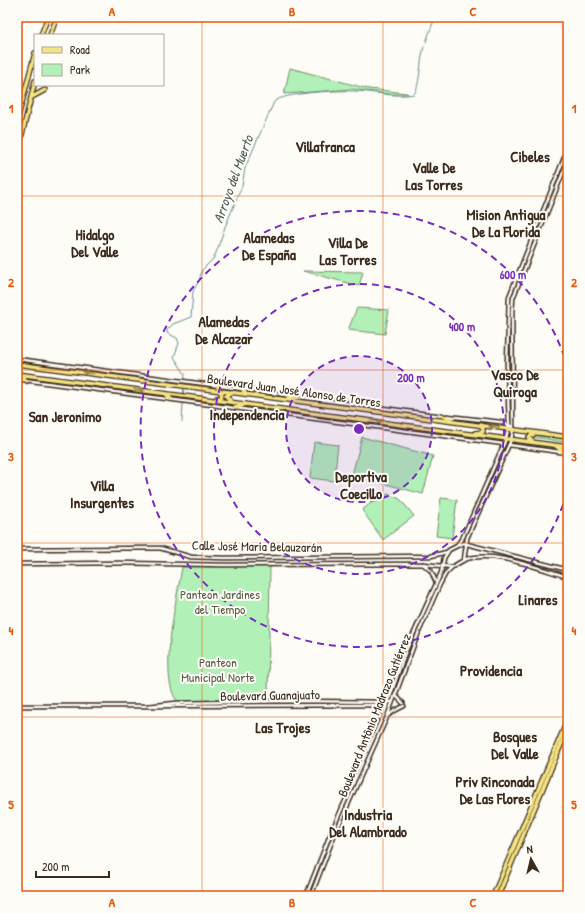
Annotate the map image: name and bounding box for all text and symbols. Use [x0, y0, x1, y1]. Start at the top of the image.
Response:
text: A [109, 2, 116, 20]
text: B [289, 2, 296, 20]
text: C [469, 2, 477, 20]
legend [34, 34, 164, 86]
text: Road [70, 41, 90, 58]
text: Park [70, 61, 90, 78]
text: 1 [9, 99, 14, 117]
text: 1 [572, 99, 577, 117]
water label: Arroyo del Muerto [208, 131, 258, 225]
district label: Villafranca [295, 136, 355, 157]
district label: Cibeles [510, 146, 550, 167]
district label: Valle De Las Torres [405, 157, 463, 195]
district label: Mision Antigua De La Florida [467, 204, 546, 242]
district label: Hidalgo Del Valle [71, 224, 119, 262]
district label: Alamedas De España [242, 227, 296, 266]
district label: Villa De Las Torres [319, 232, 377, 270]
text: 600 m [500, 266, 526, 283]
text: 2 [8, 273, 15, 291]
text: 2 [571, 273, 578, 291]
district label: Alamedas De Alcazar [195, 311, 253, 349]
text: 400 m [449, 318, 475, 335]
district label: Vasco De Quiroga [491, 364, 539, 403]
street label: Boulevard Juan José Alonso de Torres [206, 369, 382, 411]
text: 200 m [397, 369, 425, 386]
one-way arrow [82, 370, 95, 376]
one-way arrow [133, 387, 145, 394]
district label: Independencia [210, 404, 285, 426]
district label: San Jeronimo [29, 406, 101, 427]
one-way arrow [371, 418, 383, 424]
centre of rings [352, 422, 366, 436]
one-way arrow [488, 424, 500, 430]
text: 3 [8, 447, 14, 465]
text: 3 [571, 447, 577, 465]
district label: Deportiva Coecillo [335, 466, 387, 504]
district label: Villa Insurgentes [70, 475, 134, 514]
street label: Calle José María Belauzarán [192, 536, 322, 556]
park label: Panteon Jardines del Tiempo [180, 585, 260, 618]
district label: Linares [518, 589, 558, 610]
text: 4 [9, 621, 14, 639]
text: 4 [572, 621, 577, 639]
street label: Boulevard Antônio Madrazo Gutiérrez [333, 630, 415, 799]
park label: Panteon Municipal Norte [181, 653, 255, 686]
district label: Providencia [460, 660, 522, 681]
street label: Boulevard Guanajuato [220, 685, 320, 705]
district label: Las Trojes [256, 717, 311, 738]
district label: Bosques Del Valle [491, 726, 539, 764]
district label: Priv Rinconada De Las Flores [455, 771, 535, 809]
text: 5 [8, 795, 14, 813]
text: 5 [571, 795, 577, 813]
district label: Industria Del Alambrado [329, 804, 407, 842]
north arrow [511, 839, 551, 879]
text: N [526, 842, 534, 856]
scale bar [36, 853, 109, 879]
text: 200 m [42, 858, 69, 875]
text: A [109, 893, 116, 911]
text: B [289, 893, 296, 911]
text: C [469, 893, 477, 911]

